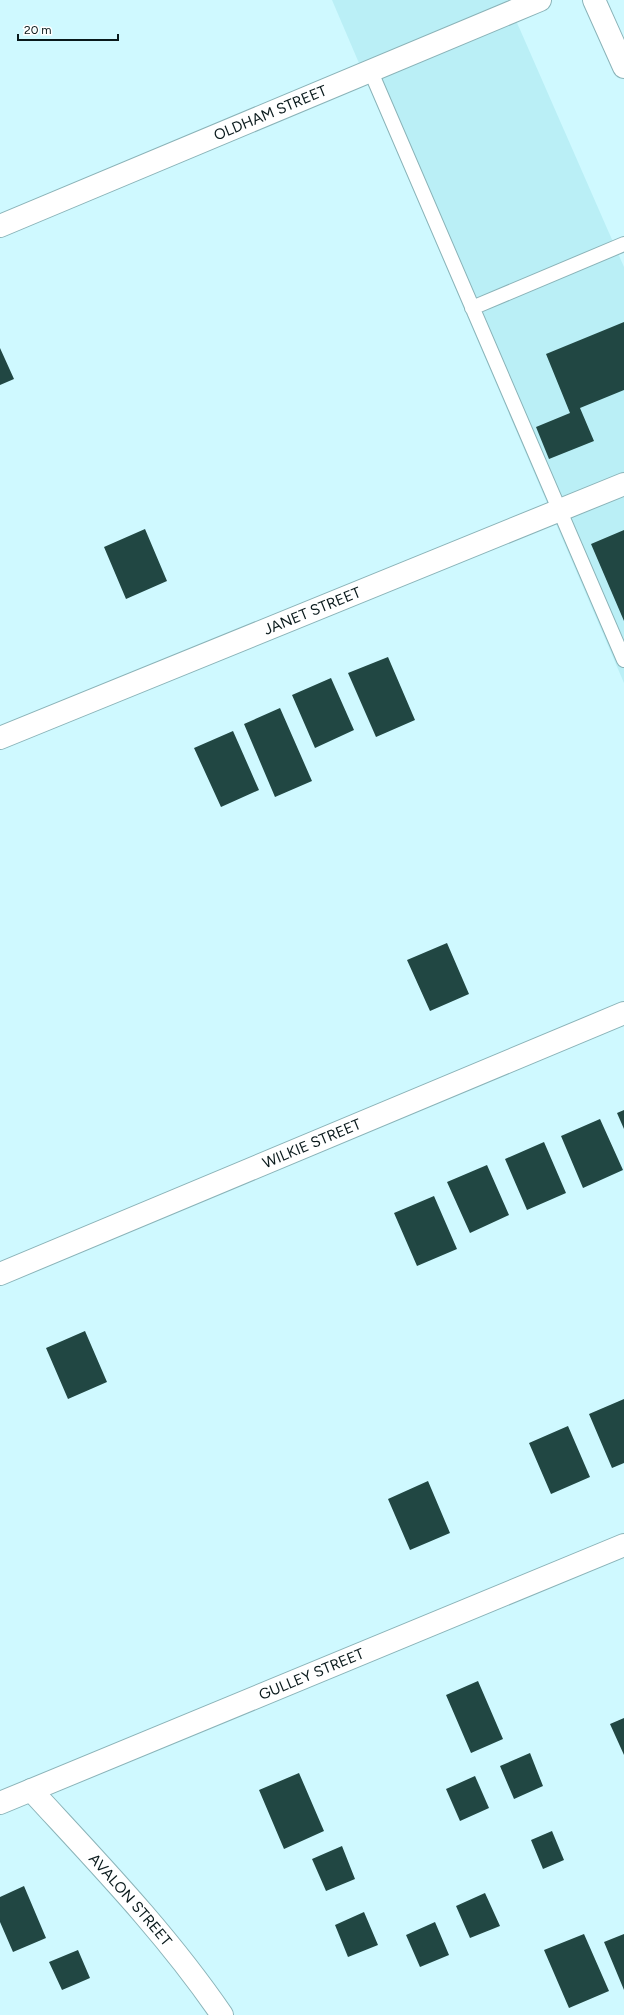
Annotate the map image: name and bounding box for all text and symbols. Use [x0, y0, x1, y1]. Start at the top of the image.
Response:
scale bar [18, 16, 118, 42]
text: 20 m [24, 23, 52, 37]
street label: OLDHAM STREET [211, 81, 330, 144]
street label: JANET STREET [261, 583, 364, 639]
street label: WILKIE STREET [260, 1115, 364, 1172]
street label: GULLEY STREET [256, 1644, 367, 1704]
street label: AVALON STREET [85, 1850, 176, 1950]

